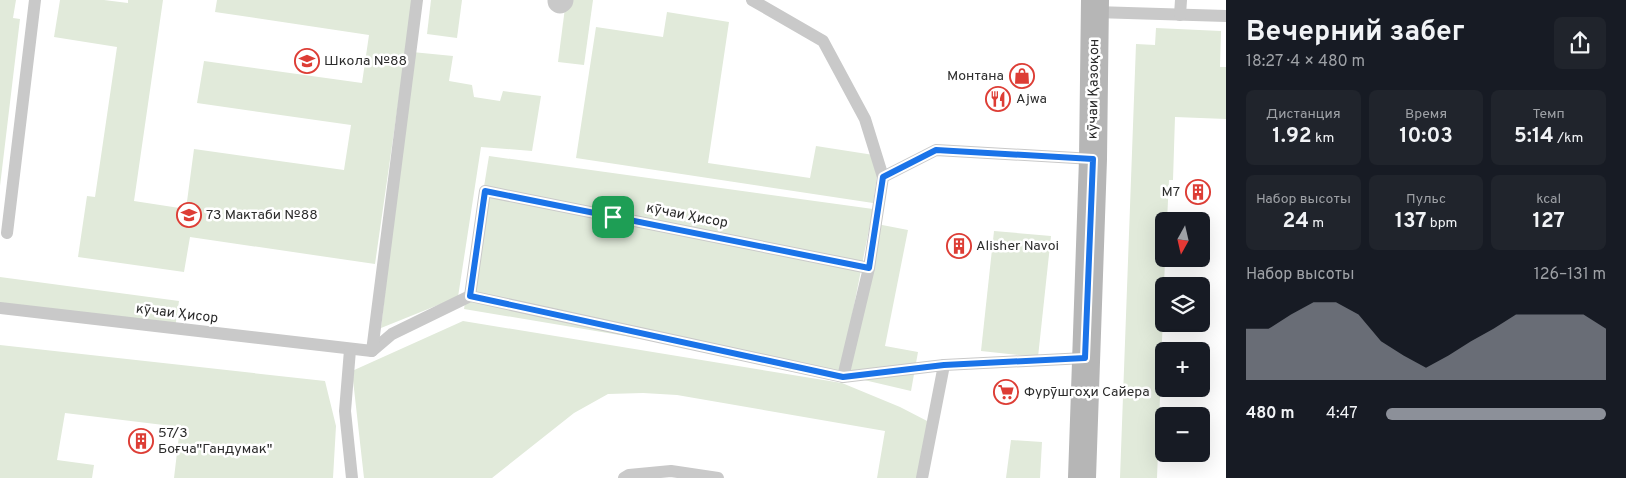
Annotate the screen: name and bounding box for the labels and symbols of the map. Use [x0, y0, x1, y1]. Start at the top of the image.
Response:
street label: кӯчаи Қазоқон [1085, 39, 1103, 139]
school or university icon: Школа №88 [294, 48, 320, 74]
place label: Школа №88 [324, 53, 407, 70]
shop icon: Монтана [1009, 63, 1035, 89]
place label: Монтана [947, 68, 1004, 85]
restaurant icon: Ajwa [985, 86, 1011, 112]
place label: Ajwa [1016, 91, 1047, 108]
building icon: М7 [1185, 179, 1211, 205]
place label: М7 [1161, 184, 1180, 201]
pin [592, 196, 634, 238]
street label: кӯчаи Ҳисор [645, 200, 729, 232]
school or university icon: 73 Мактаби №88 [176, 202, 202, 228]
place label: 73 Мактаби №88 [206, 207, 318, 224]
north arrow [1155, 212, 1210, 268]
building icon: Alisher Navoi [946, 233, 972, 259]
place label: Alisher Navoi [976, 238, 1059, 255]
street label: кӯчаи Ҳисор [135, 301, 219, 327]
supermarket icon: Фурӯшгоҳи Сайера [993, 379, 1019, 405]
place label: Фурӯшгоҳи Сайера [1024, 384, 1150, 401]
place label: 57/3 Боғча"Гандумак" [158, 425, 272, 458]
building icon: 57/3 Боғча"Гандумак" [128, 428, 154, 454]

